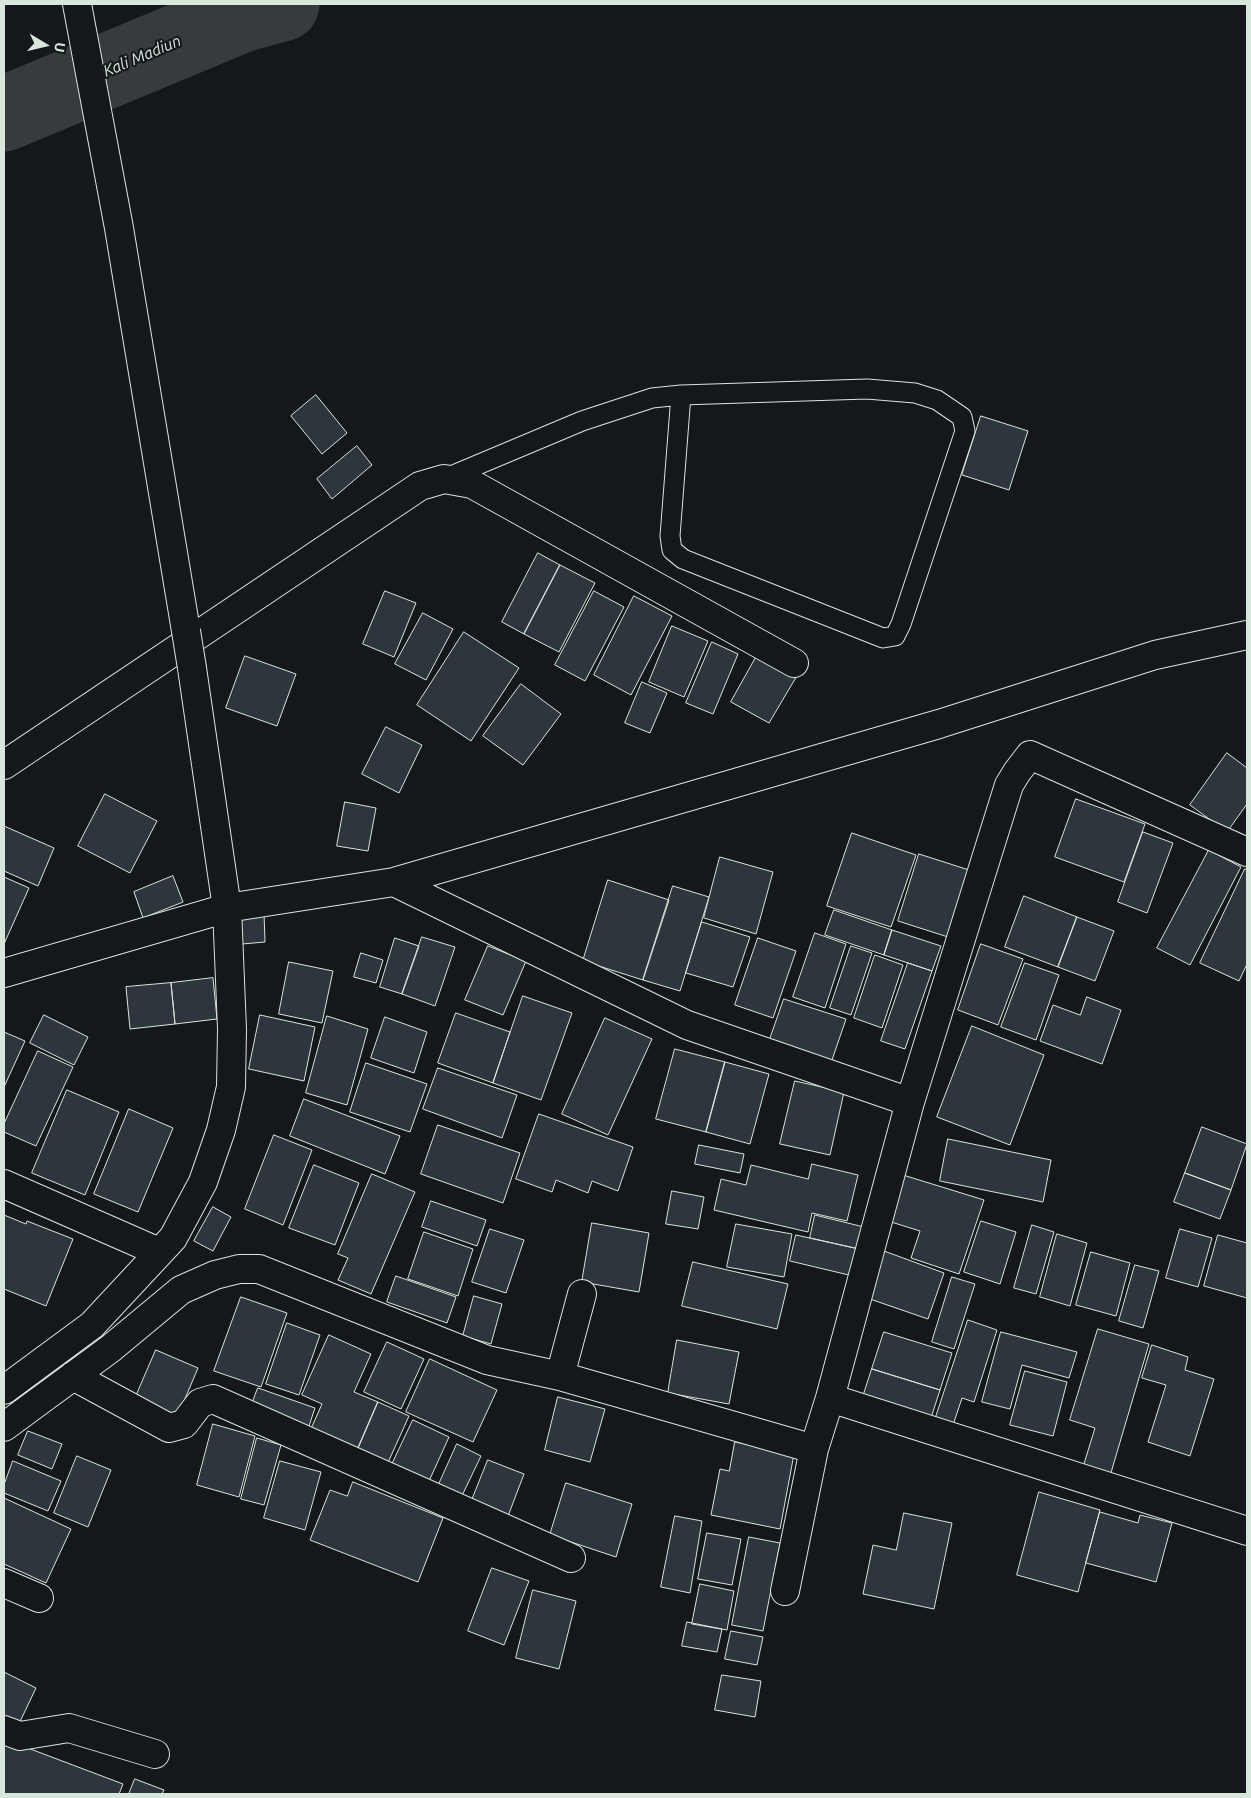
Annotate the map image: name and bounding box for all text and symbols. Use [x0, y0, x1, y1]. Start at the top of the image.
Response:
north arrow [20, 20, 70, 70]
water label: Kali Madiun [100, 31, 184, 81]
text: U [51, 41, 68, 53]

